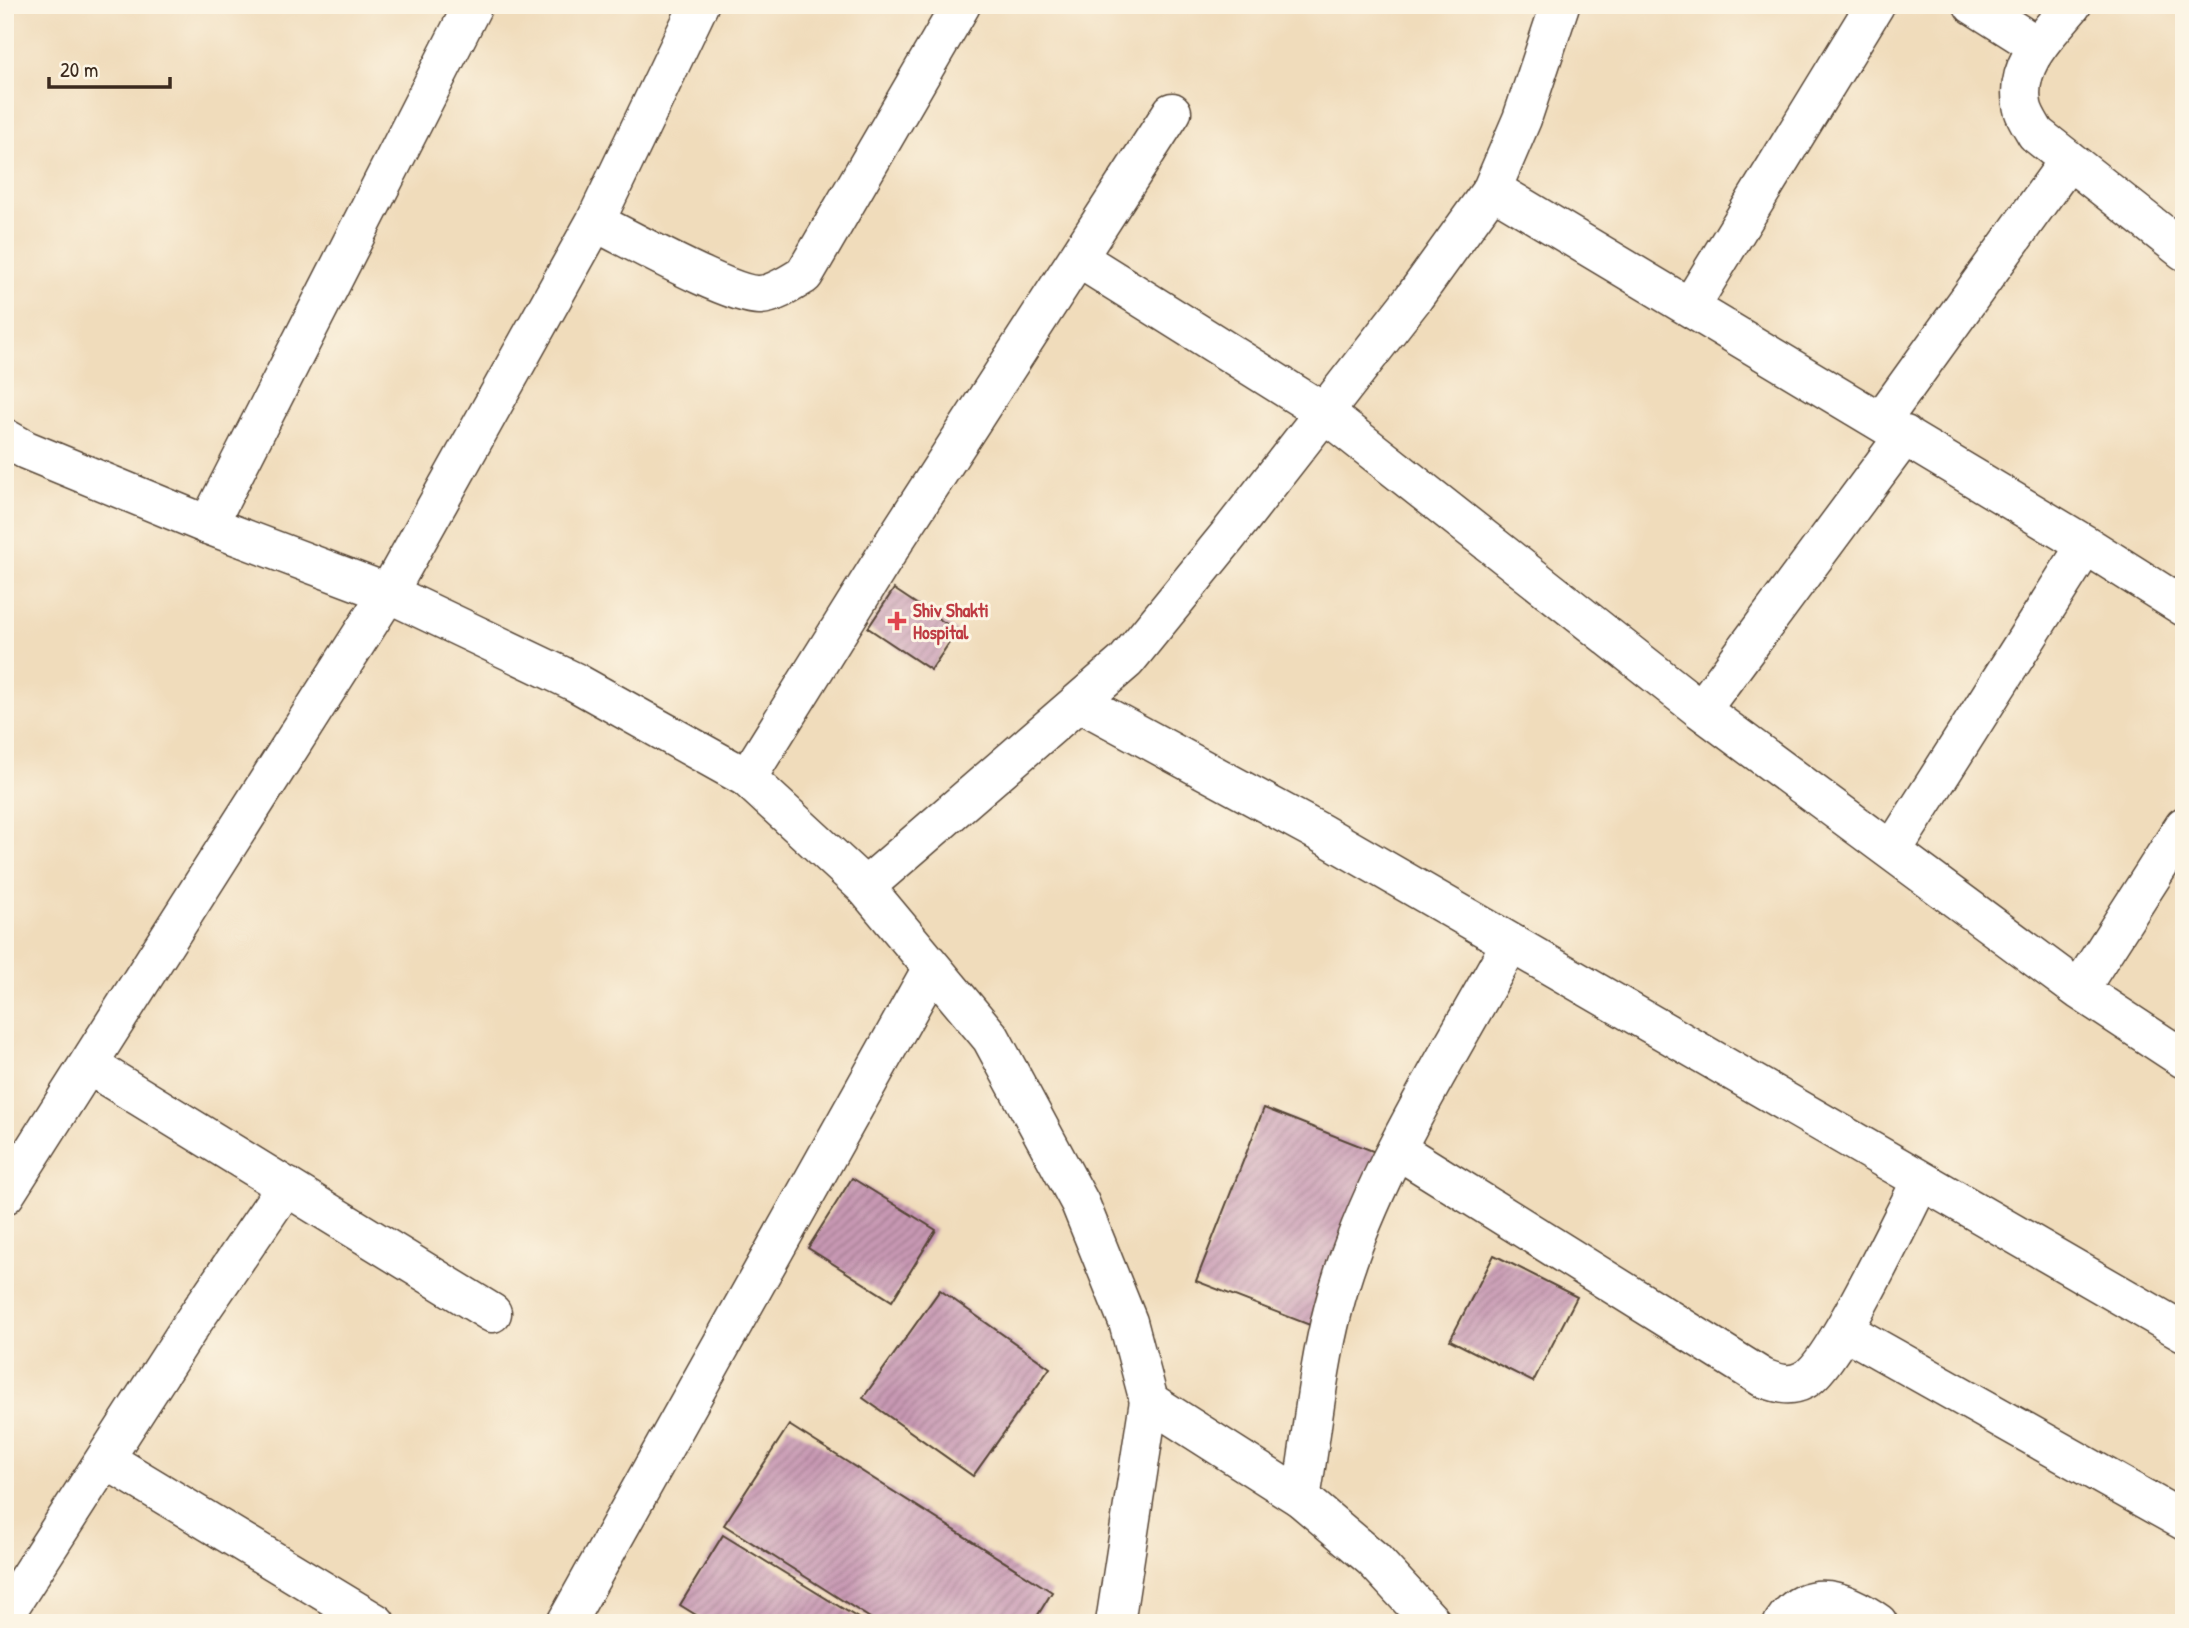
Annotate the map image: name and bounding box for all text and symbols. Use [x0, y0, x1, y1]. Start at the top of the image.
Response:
scale bar [49, 46, 170, 90]
text: 20 m [60, 55, 98, 84]
place label: Shiv Shakti Hospital [913, 597, 989, 646]
marker: Shiv Shakti Hospital [887, 611, 907, 631]

